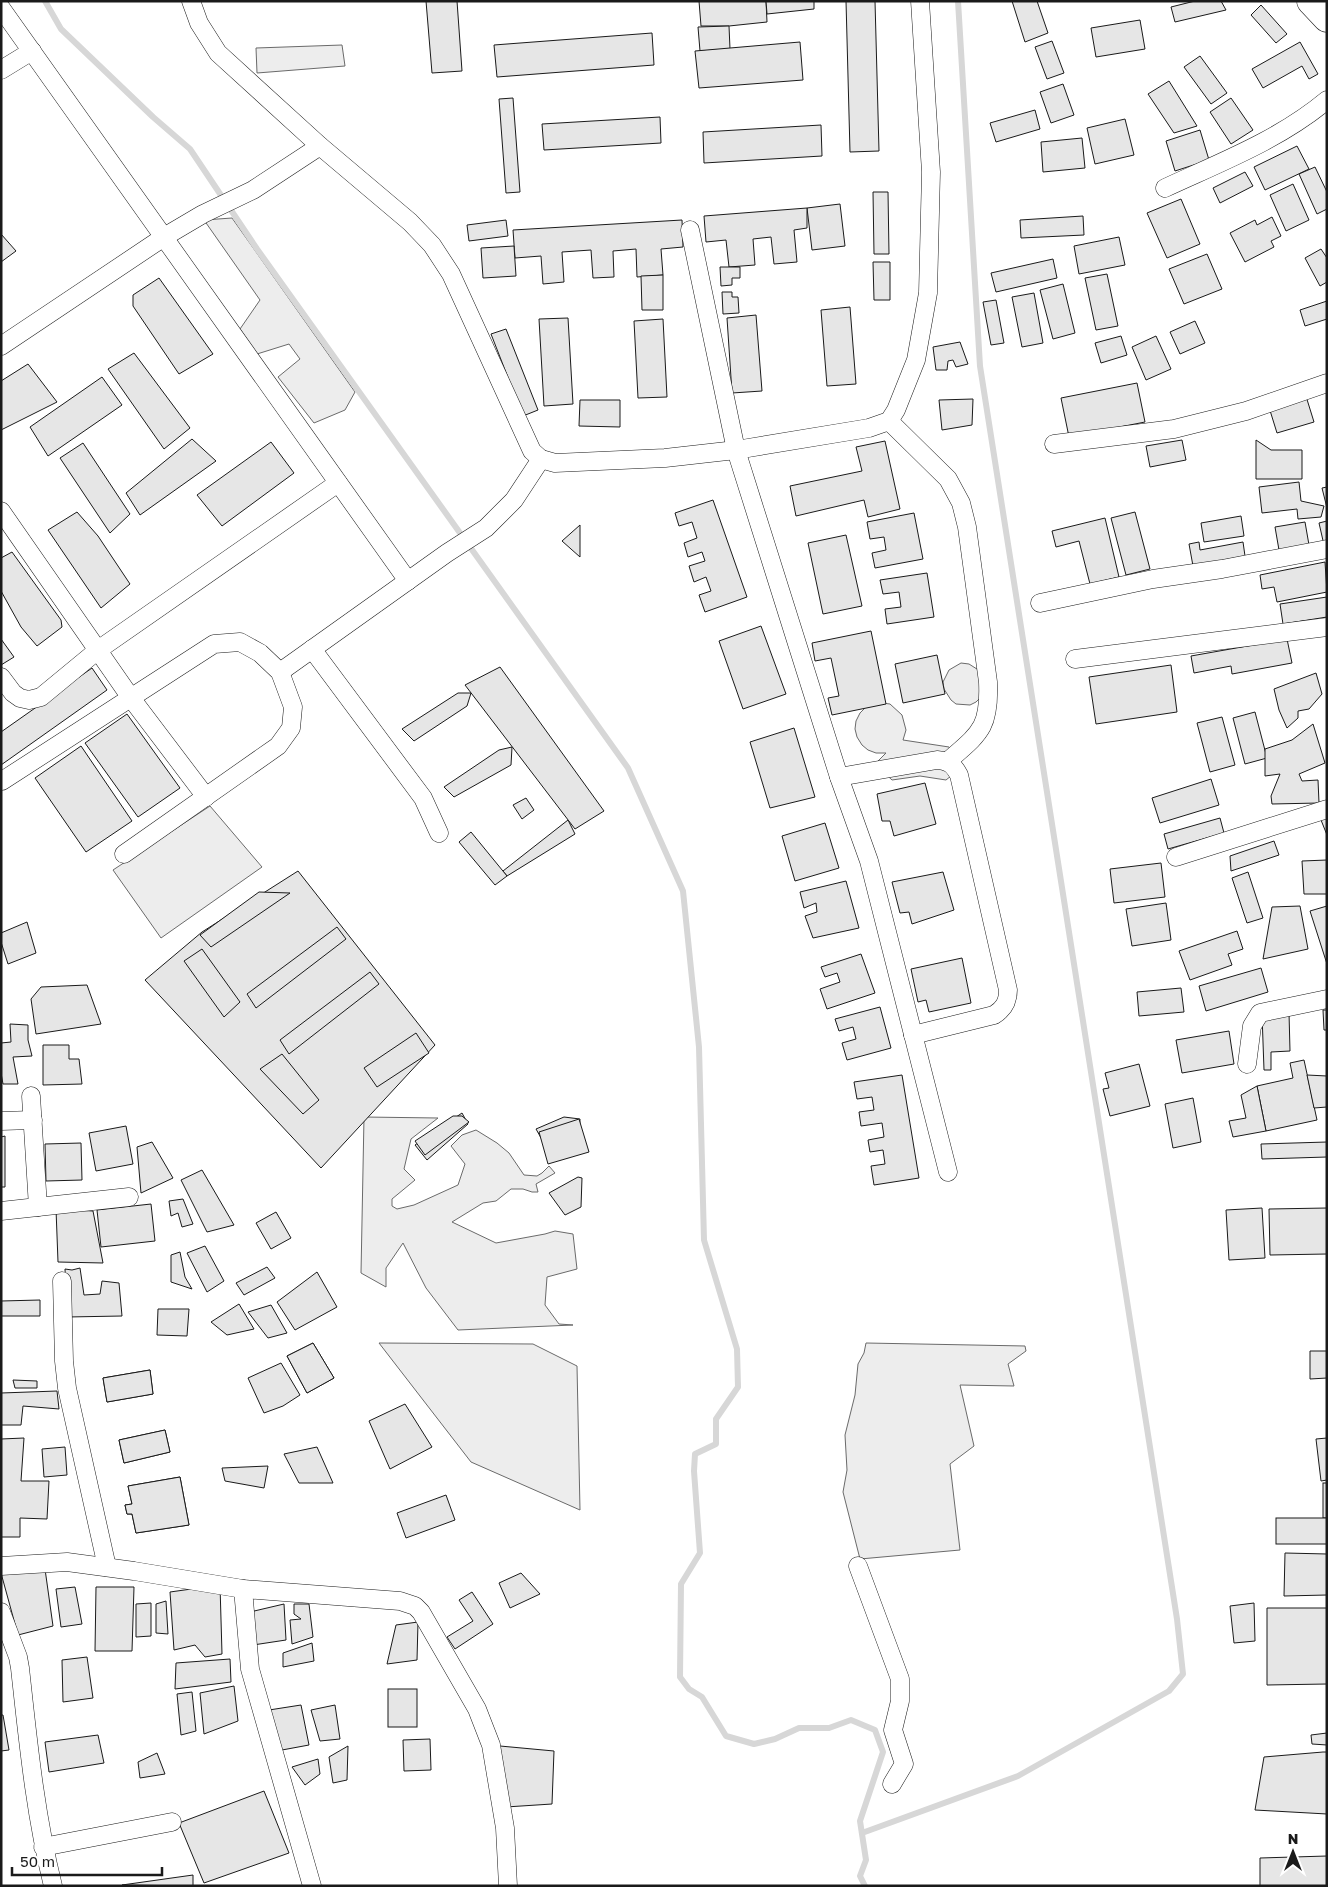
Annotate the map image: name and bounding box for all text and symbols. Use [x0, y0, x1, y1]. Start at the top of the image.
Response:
north arrow [1268, 1827, 1318, 1877]
text: N [1288, 1830, 1298, 1847]
scale bar [12, 1844, 162, 1876]
text: 50 m [20, 1852, 55, 1870]

